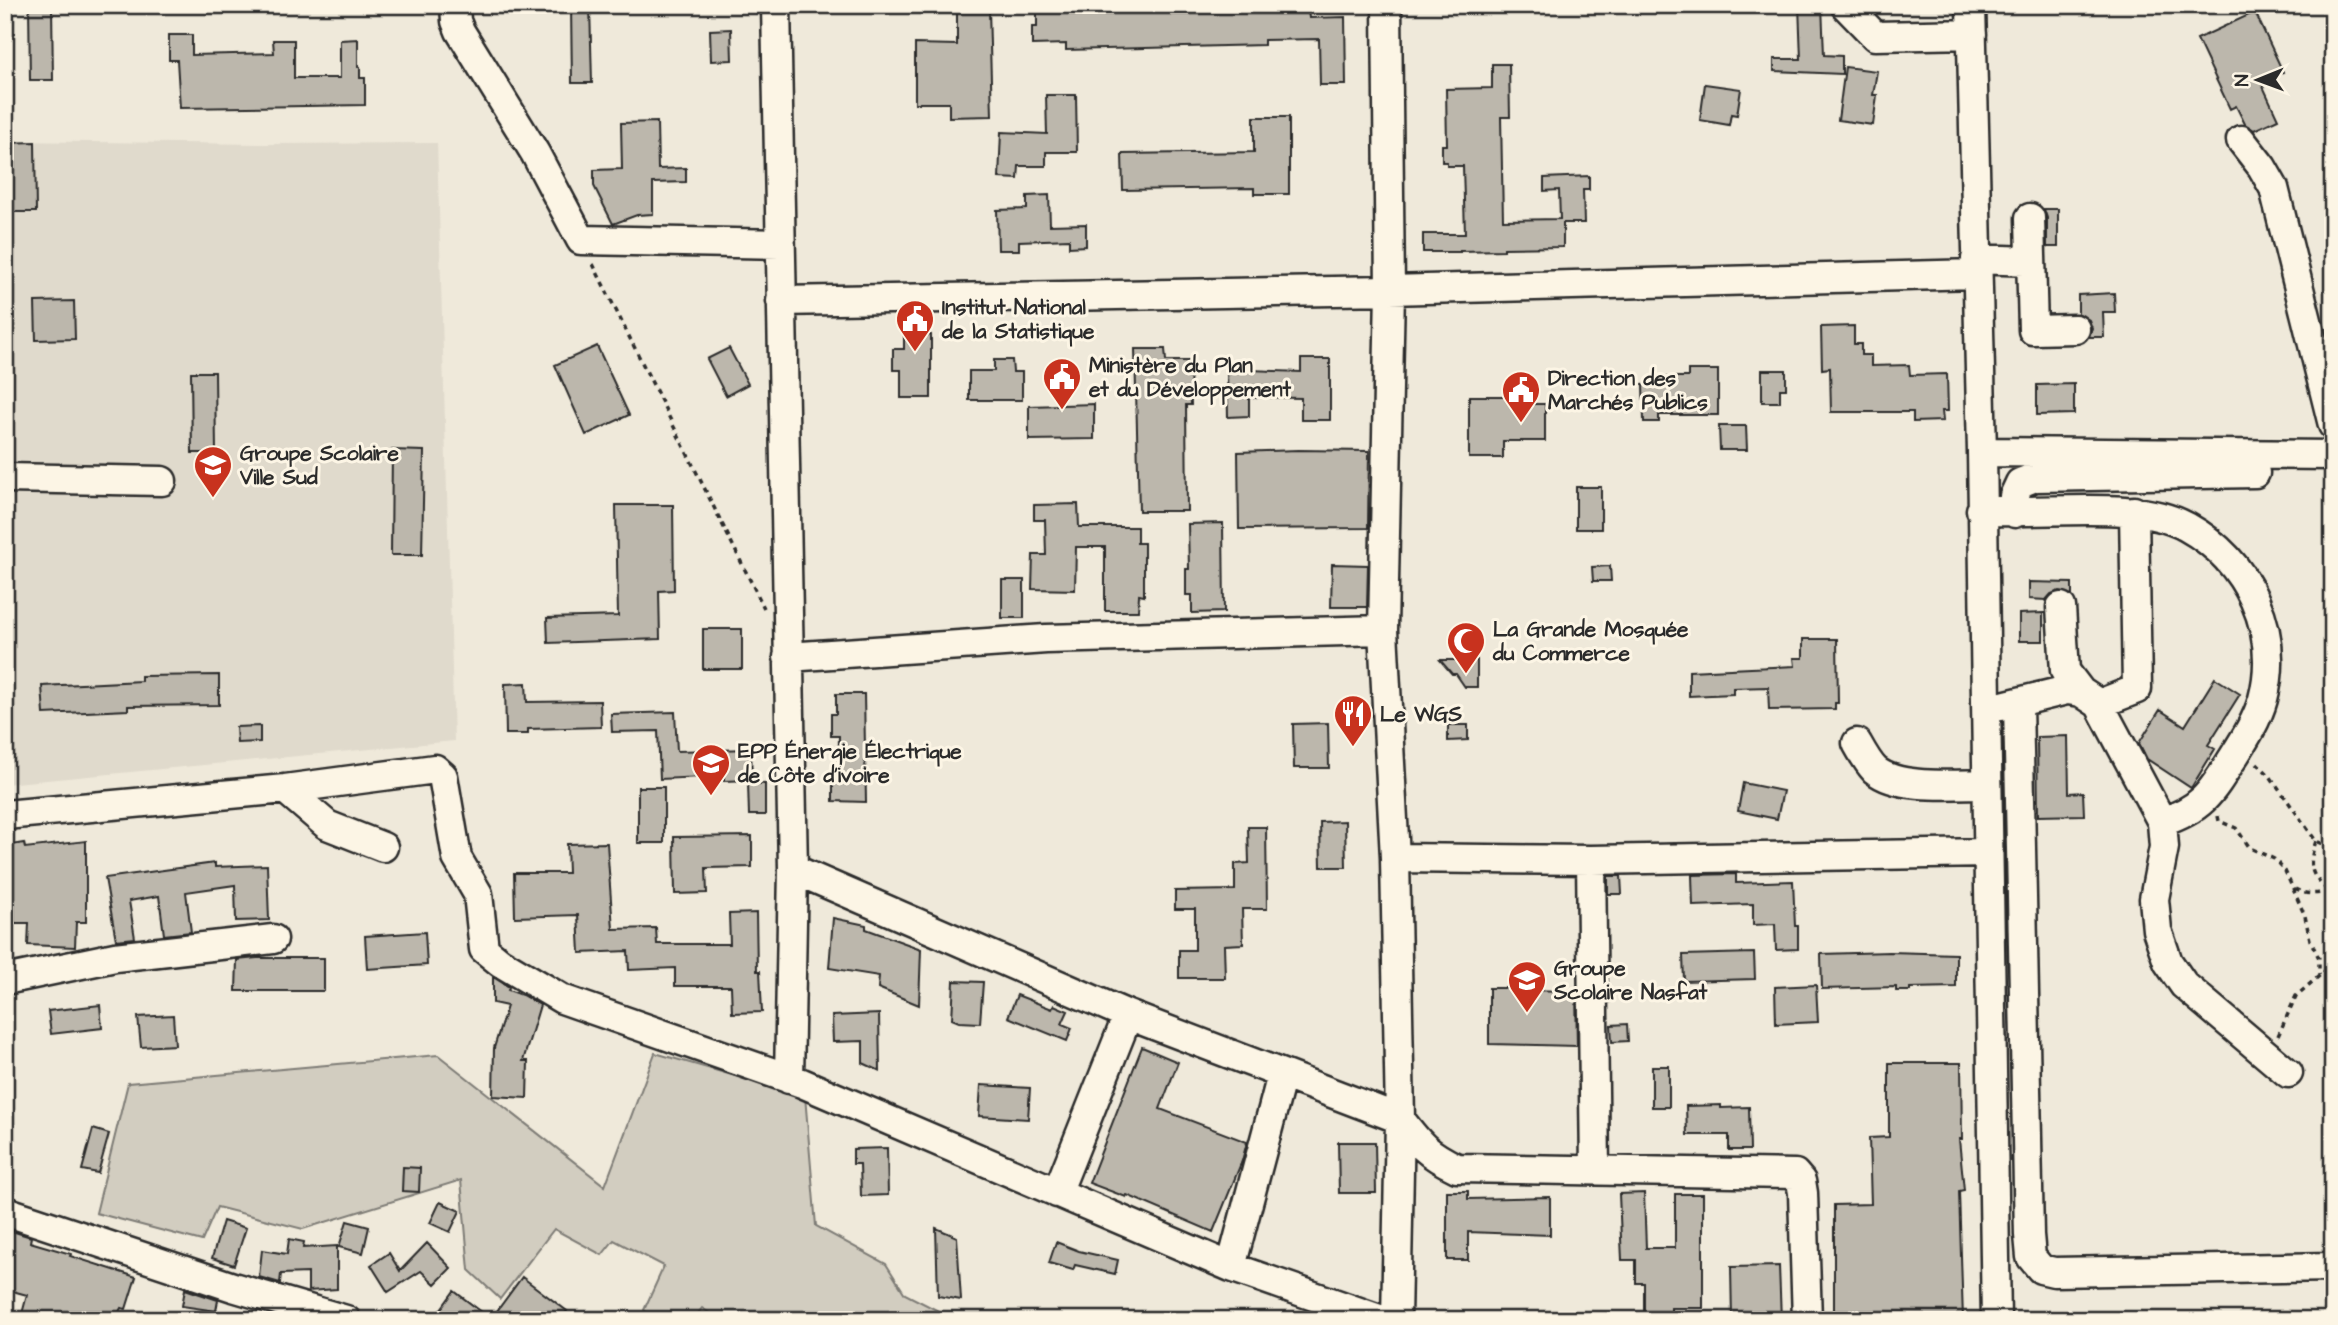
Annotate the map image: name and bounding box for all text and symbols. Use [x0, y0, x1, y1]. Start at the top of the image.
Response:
north arrow [2222, 46, 2292, 116]
text: N [2229, 74, 2256, 86]
place label: Institut National de la Statistique [941, 293, 1095, 347]
public building icon: Institut National de la Statistique [894, 298, 936, 353]
place label: Ministère du Plan et du Développement [1089, 351, 1291, 405]
public building icon: Ministère du Plan et du Développement [1041, 356, 1083, 411]
place label: Direction des Marchés Publics [1548, 364, 1708, 417]
public building icon: Direction des Marchés Publics [1500, 369, 1542, 424]
place label: Groupe Scolaire Ville Sud [239, 439, 399, 492]
school or university icon: Groupe Scolaire Ville Sud [192, 444, 234, 499]
place label: La Grande Mosquée du Commerce [1492, 615, 1689, 668]
mosque icon: La Grande Mosquée du Commerce [1445, 620, 1487, 675]
restaurant icon: Le WGS [1332, 693, 1374, 748]
place label: Le WGS [1380, 700, 1463, 729]
place label: EPP Énergie Électrique de Côte d'ivoire [737, 737, 962, 790]
school or university icon: EPP Énergie Électrique de Côte d'ivoire [690, 742, 732, 797]
place label: Groupe Scolaire Nasfat [1553, 954, 1708, 1007]
school or university icon: Groupe Scolaire Nasfat [1506, 959, 1548, 1014]

